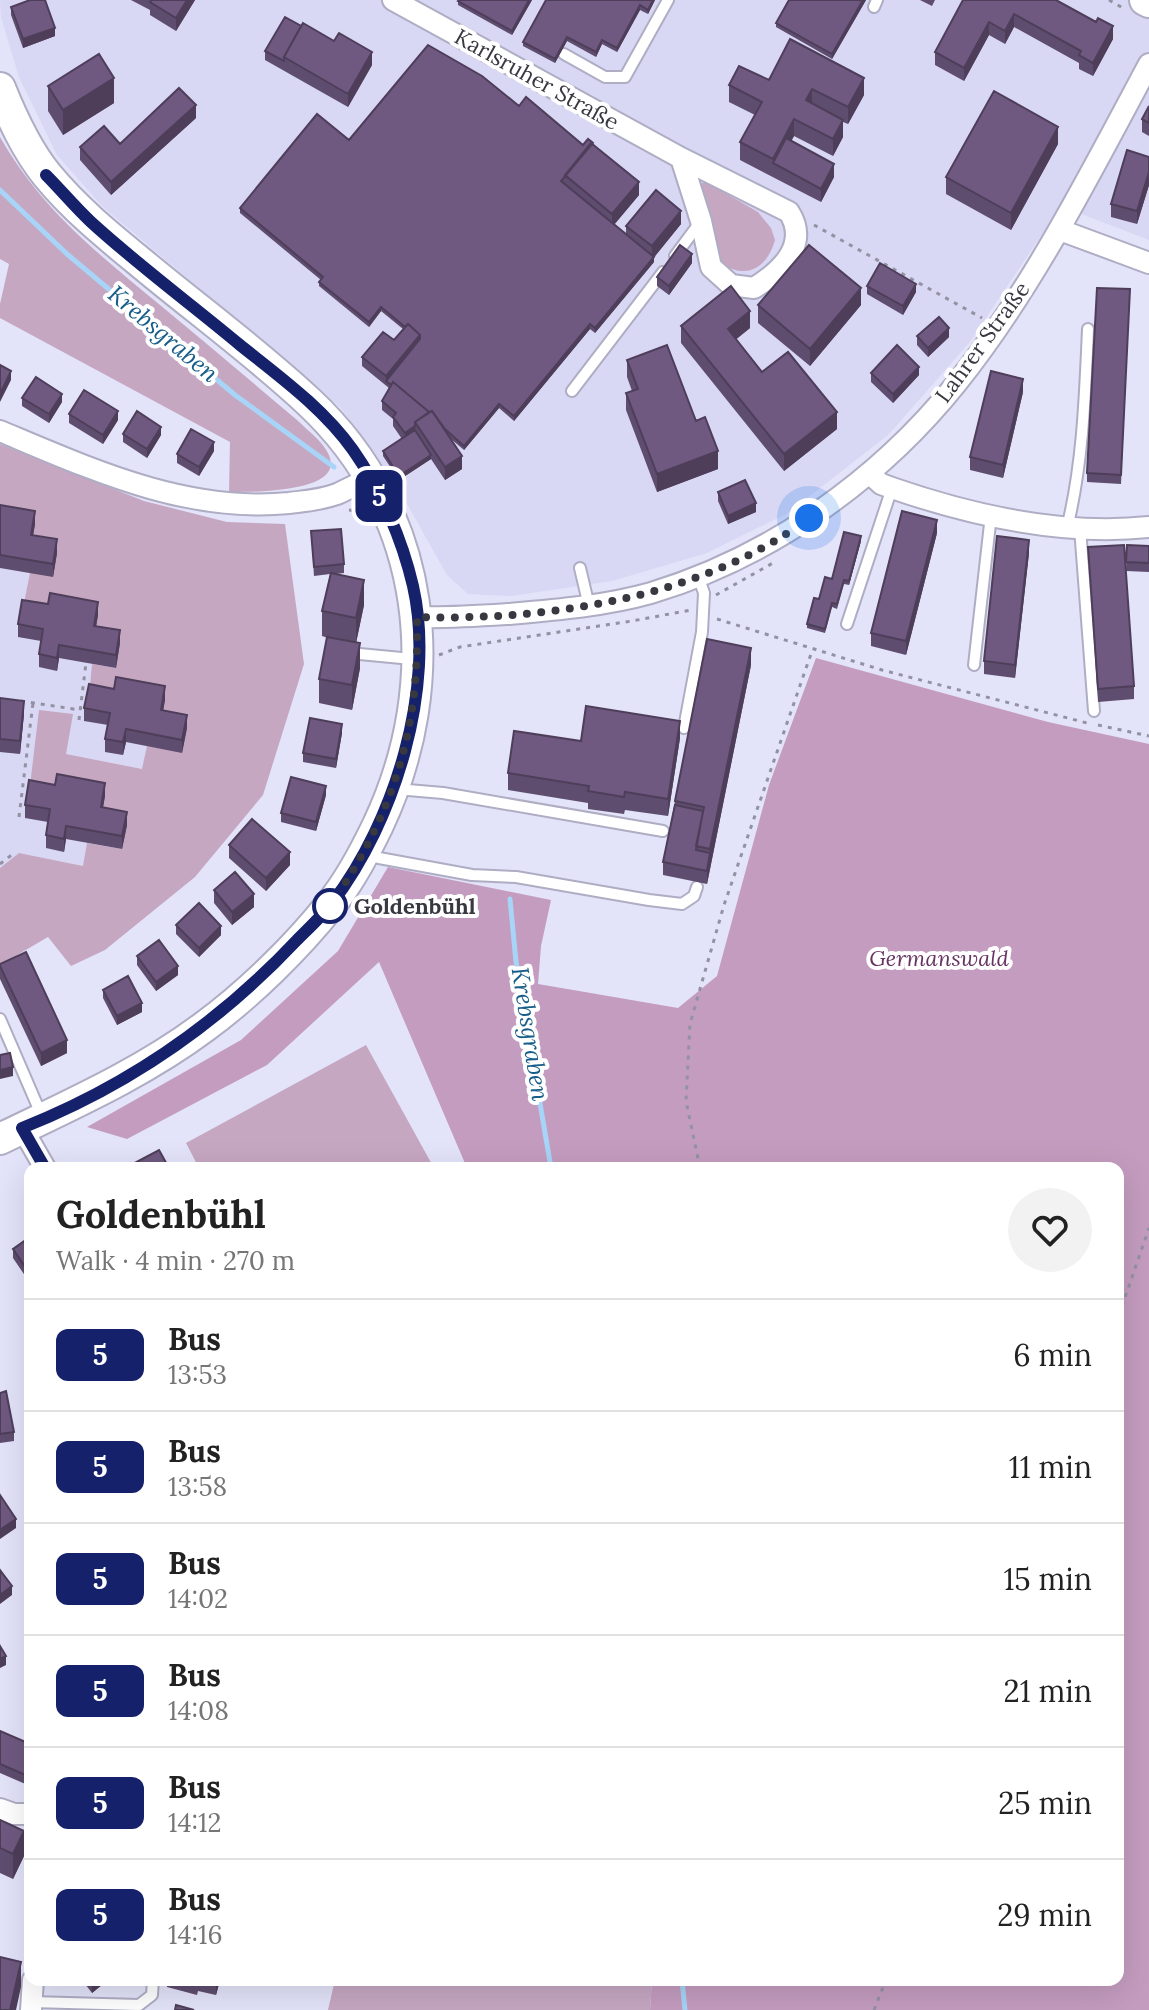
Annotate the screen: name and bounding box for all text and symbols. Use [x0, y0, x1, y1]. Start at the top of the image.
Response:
street label: Karlsruher Straße [450, 22, 624, 136]
street label: Lahrer Straße [929, 276, 1035, 408]
water label: Krebsgraben [102, 278, 225, 389]
line badge: 5 [353, 470, 405, 522]
text: 5 [371, 478, 387, 514]
your location [789, 498, 829, 538]
marker: Goldenbühl [313, 889, 347, 923]
place label: Goldenbühl [354, 892, 476, 920]
park label: Germanswald [869, 944, 1010, 972]
water label: Krebsgraben [505, 965, 556, 1103]
button: heart [1008, 1188, 1092, 1272]
text: Goldenbühl [56, 1190, 266, 1238]
text: Walk · 4 min · 270 m [56, 1244, 295, 1277]
text: Bus [168, 1320, 221, 1358]
text: 6 min [1013, 1336, 1092, 1374]
text: 5 [92, 1337, 108, 1373]
text: 13:53 [168, 1358, 227, 1391]
text: Bus [168, 1432, 221, 1470]
text: 11 min [1009, 1448, 1092, 1486]
text: 5 [92, 1449, 108, 1485]
text: 13:58 [168, 1470, 227, 1503]
text: Bus [168, 1544, 221, 1582]
text: 15 min [1003, 1560, 1092, 1598]
text: 5 [92, 1561, 108, 1597]
text: 14:02 [168, 1582, 228, 1615]
text: Bus [168, 1656, 221, 1694]
text: 21 min [1004, 1672, 1092, 1710]
text: 5 [92, 1673, 108, 1709]
text: 14:08 [168, 1694, 229, 1727]
text: Bus [168, 1768, 221, 1806]
text: 25 min [998, 1784, 1092, 1822]
text: 5 [92, 1785, 108, 1821]
text: 14:12 [168, 1806, 221, 1839]
text: Bus [168, 1880, 221, 1918]
text: 29 min [997, 1896, 1092, 1934]
text: 5 [92, 1897, 108, 1933]
text: 14:16 [168, 1918, 223, 1951]

